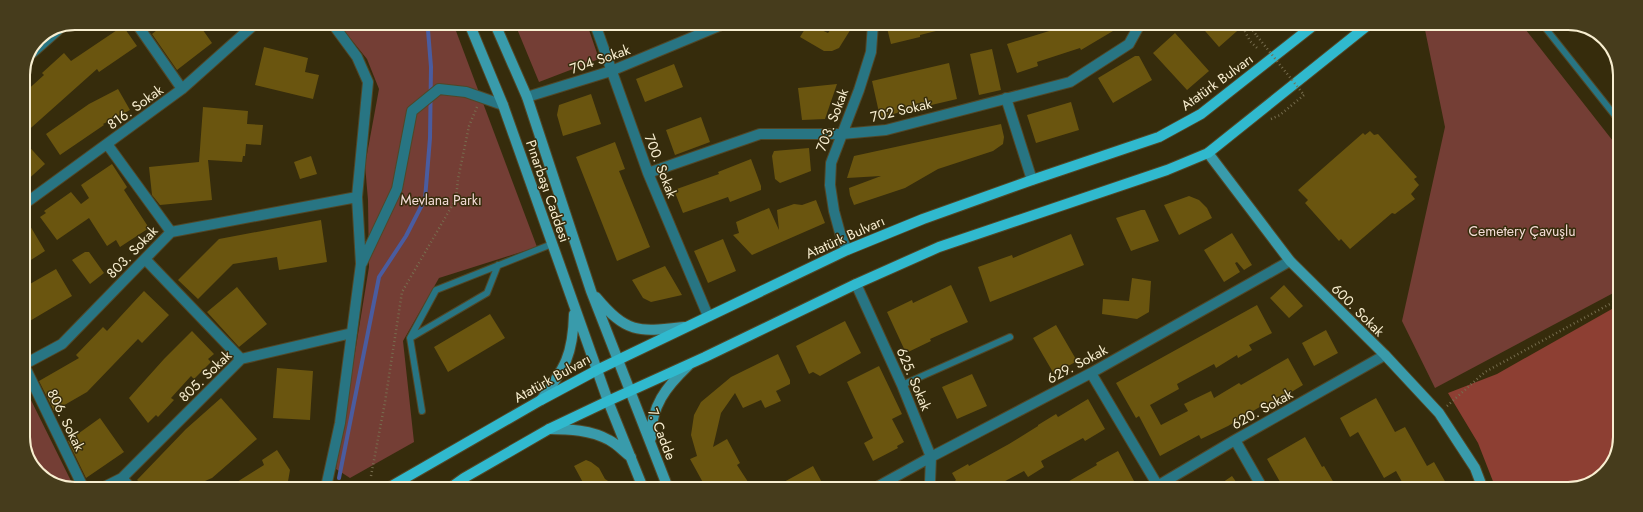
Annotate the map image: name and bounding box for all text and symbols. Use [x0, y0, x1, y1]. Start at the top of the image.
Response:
street label: 704 Sokak [567, 39, 634, 79]
street label: Atatürk Bulvarı [1177, 49, 1257, 115]
street label: 816. Sokak [103, 79, 168, 134]
street label: 703. Sokak [811, 85, 853, 154]
street label: 702 Sokak [868, 93, 934, 127]
street label: 700. Sokak [640, 131, 683, 202]
street label: Pınarbaşı Caddesi [521, 137, 575, 245]
park label: Mevlana Parkı [400, 190, 482, 210]
street label: Atatürk Bulvarı [802, 211, 888, 263]
street label: 803. Sokak [102, 221, 163, 283]
park label: Cemetery Çavuşlu [1468, 221, 1576, 241]
street label: 600. Sokak [1327, 279, 1390, 342]
street label: 629. Sokak [1043, 339, 1112, 388]
street label: 625. Sokak [892, 344, 937, 414]
street label: 805. Sokak [174, 345, 237, 406]
street label: Atatürk Bulvarı [510, 349, 594, 407]
street label: 620. Sokak [1228, 384, 1297, 434]
street label: 806. Sokak [42, 386, 90, 455]
street label: 7. Cadde [643, 405, 681, 463]

